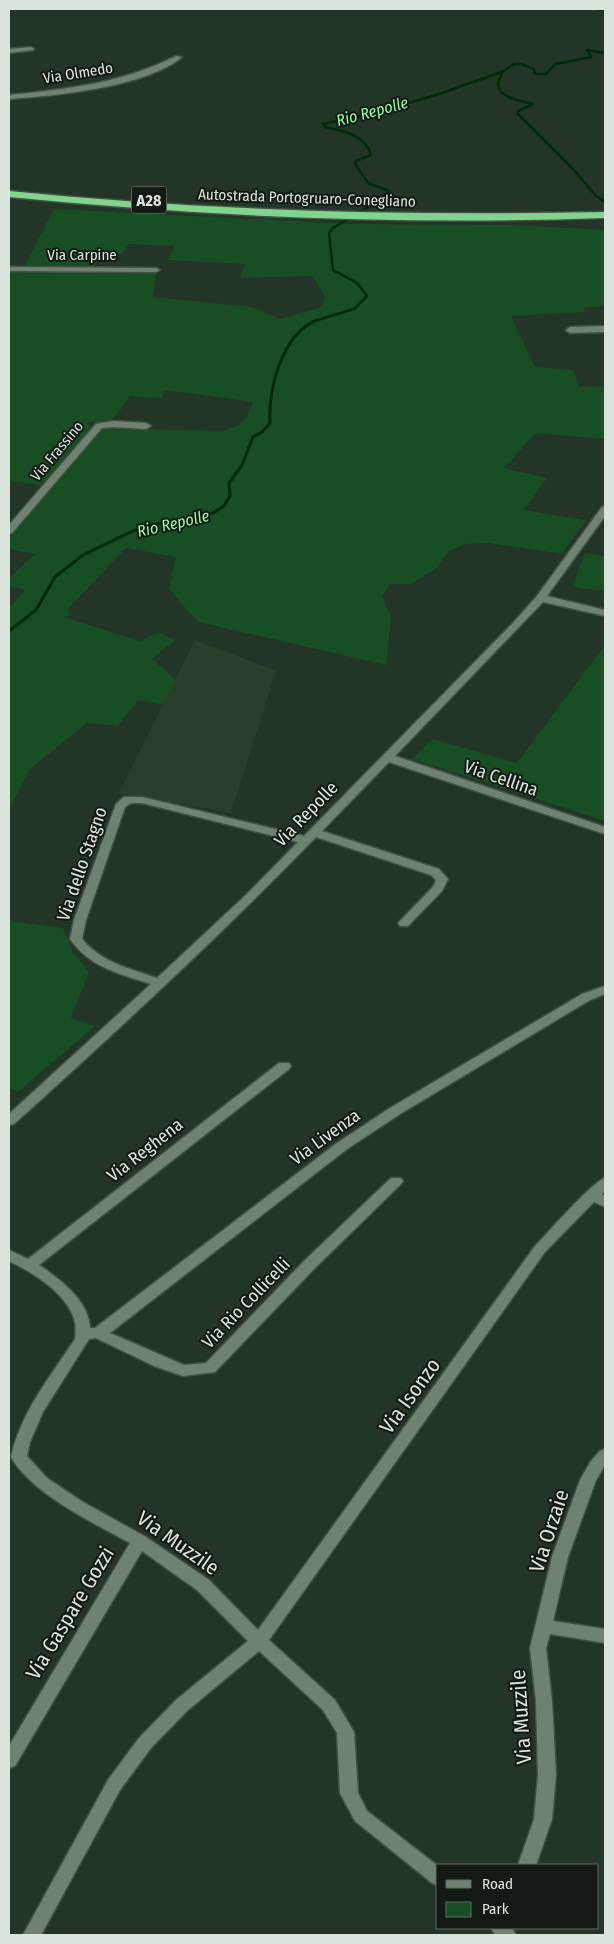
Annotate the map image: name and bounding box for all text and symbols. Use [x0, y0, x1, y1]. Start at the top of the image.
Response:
street label: Via Olmedo [42, 59, 114, 87]
water label: Rio Repolle [334, 93, 410, 130]
street label: Autostrada Portogruaro-Conegliano [198, 185, 416, 211]
road number: A28 [132, 186, 166, 214]
street label: Via Carpine [47, 246, 117, 264]
street label: Via Frassino [27, 417, 87, 485]
water label: Rio Repolle [135, 506, 211, 541]
street label: Via Cellina [461, 755, 541, 801]
street label: Via Repolle [269, 777, 343, 851]
street label: Via dello Stagno [52, 804, 112, 924]
street label: Via Livenza [286, 1104, 364, 1170]
street label: Via Reghena [103, 1113, 188, 1186]
street label: Via Rio Collicelli [197, 1253, 295, 1353]
street label: Via Isonzo [374, 1353, 446, 1439]
street label: Via Orzaie [523, 1486, 575, 1576]
street label: Via Muzzile [132, 1505, 224, 1581]
street label: Via Gaspare Gozzi [20, 1542, 120, 1684]
street label: Via Muzzile [505, 1669, 537, 1765]
legend [436, 1864, 599, 1929]
text: Road [482, 1875, 513, 1893]
text: Park [482, 1900, 509, 1918]

